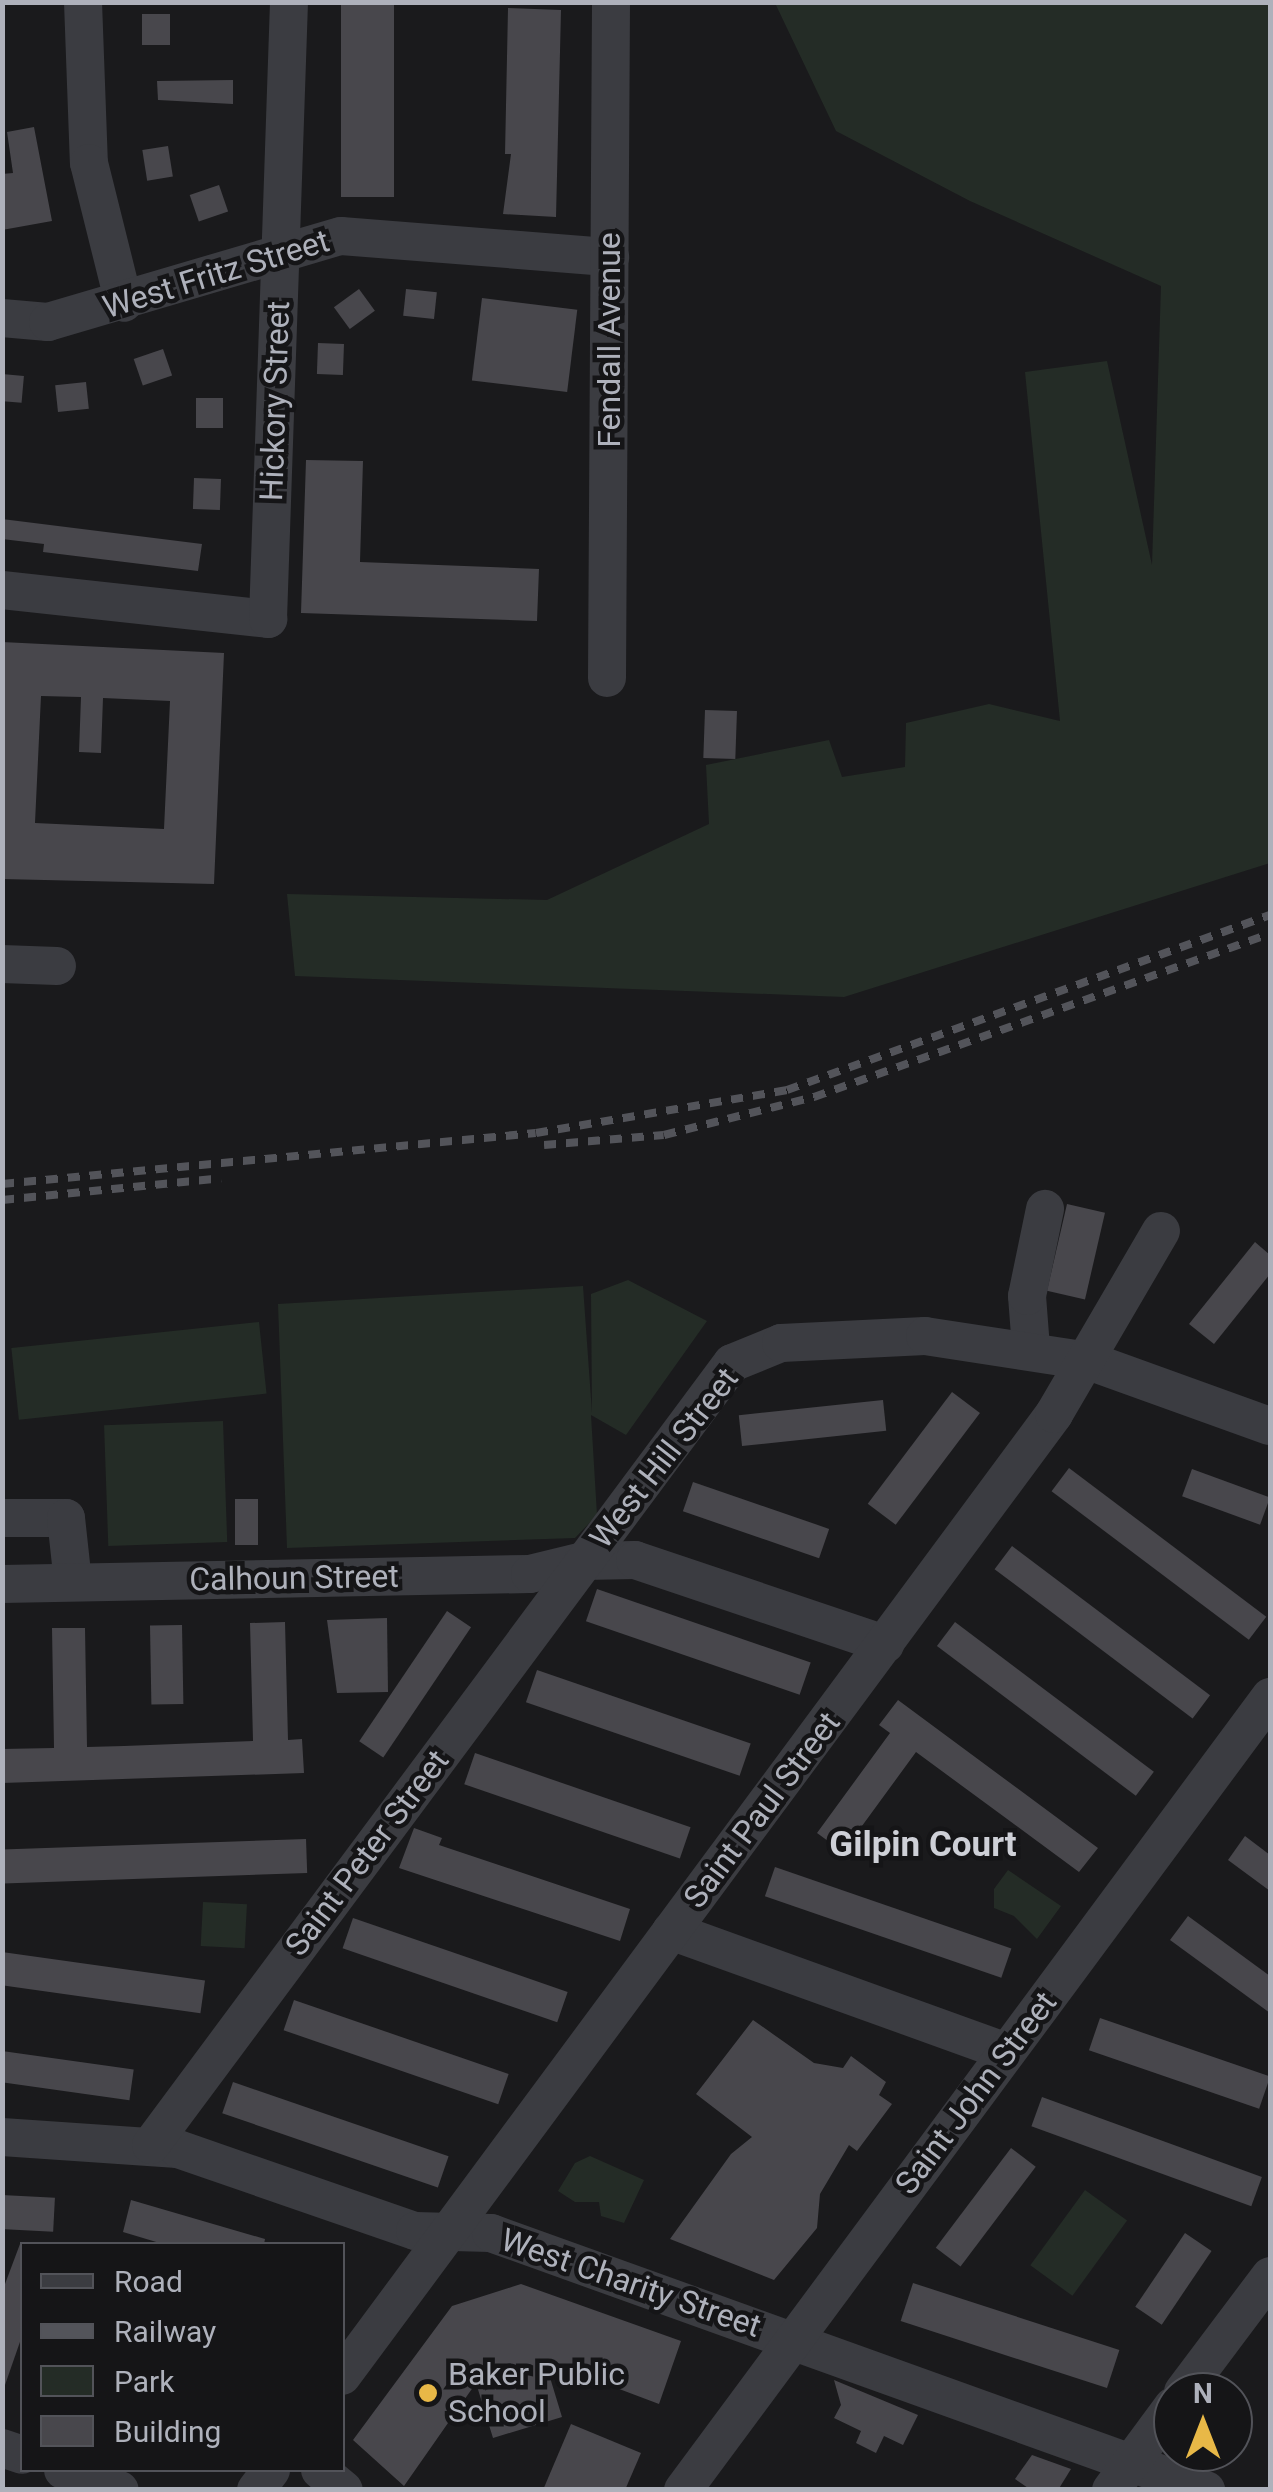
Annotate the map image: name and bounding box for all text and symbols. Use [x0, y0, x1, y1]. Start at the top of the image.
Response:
street label: West Fritz Street [98, 221, 334, 327]
street label: Fendall Avenue [590, 232, 628, 448]
street label: Hickory Street [252, 300, 298, 502]
street label: West Hill Street [582, 1360, 746, 1556]
street label: Calhoun Street [189, 1557, 399, 1599]
street label: Saint Paul Street [676, 1704, 848, 1916]
street label: Saint Peter Street [277, 1742, 457, 1964]
district label: Gilpin Court [829, 1824, 1017, 1866]
street label: Saint John Street [887, 1984, 1065, 2202]
street label: West Charity Street [496, 2221, 766, 2345]
legend [20, 2242, 345, 2472]
text: Road [114, 2264, 183, 2299]
text: Railway [114, 2314, 216, 2349]
place label: Baker Public School [448, 2356, 625, 2431]
text: Park [114, 2364, 174, 2399]
north arrow [1153, 2372, 1253, 2472]
text: N [1193, 2377, 1213, 2410]
marker: Baker Public School [417, 2382, 439, 2404]
text: Building [114, 2414, 221, 2449]

